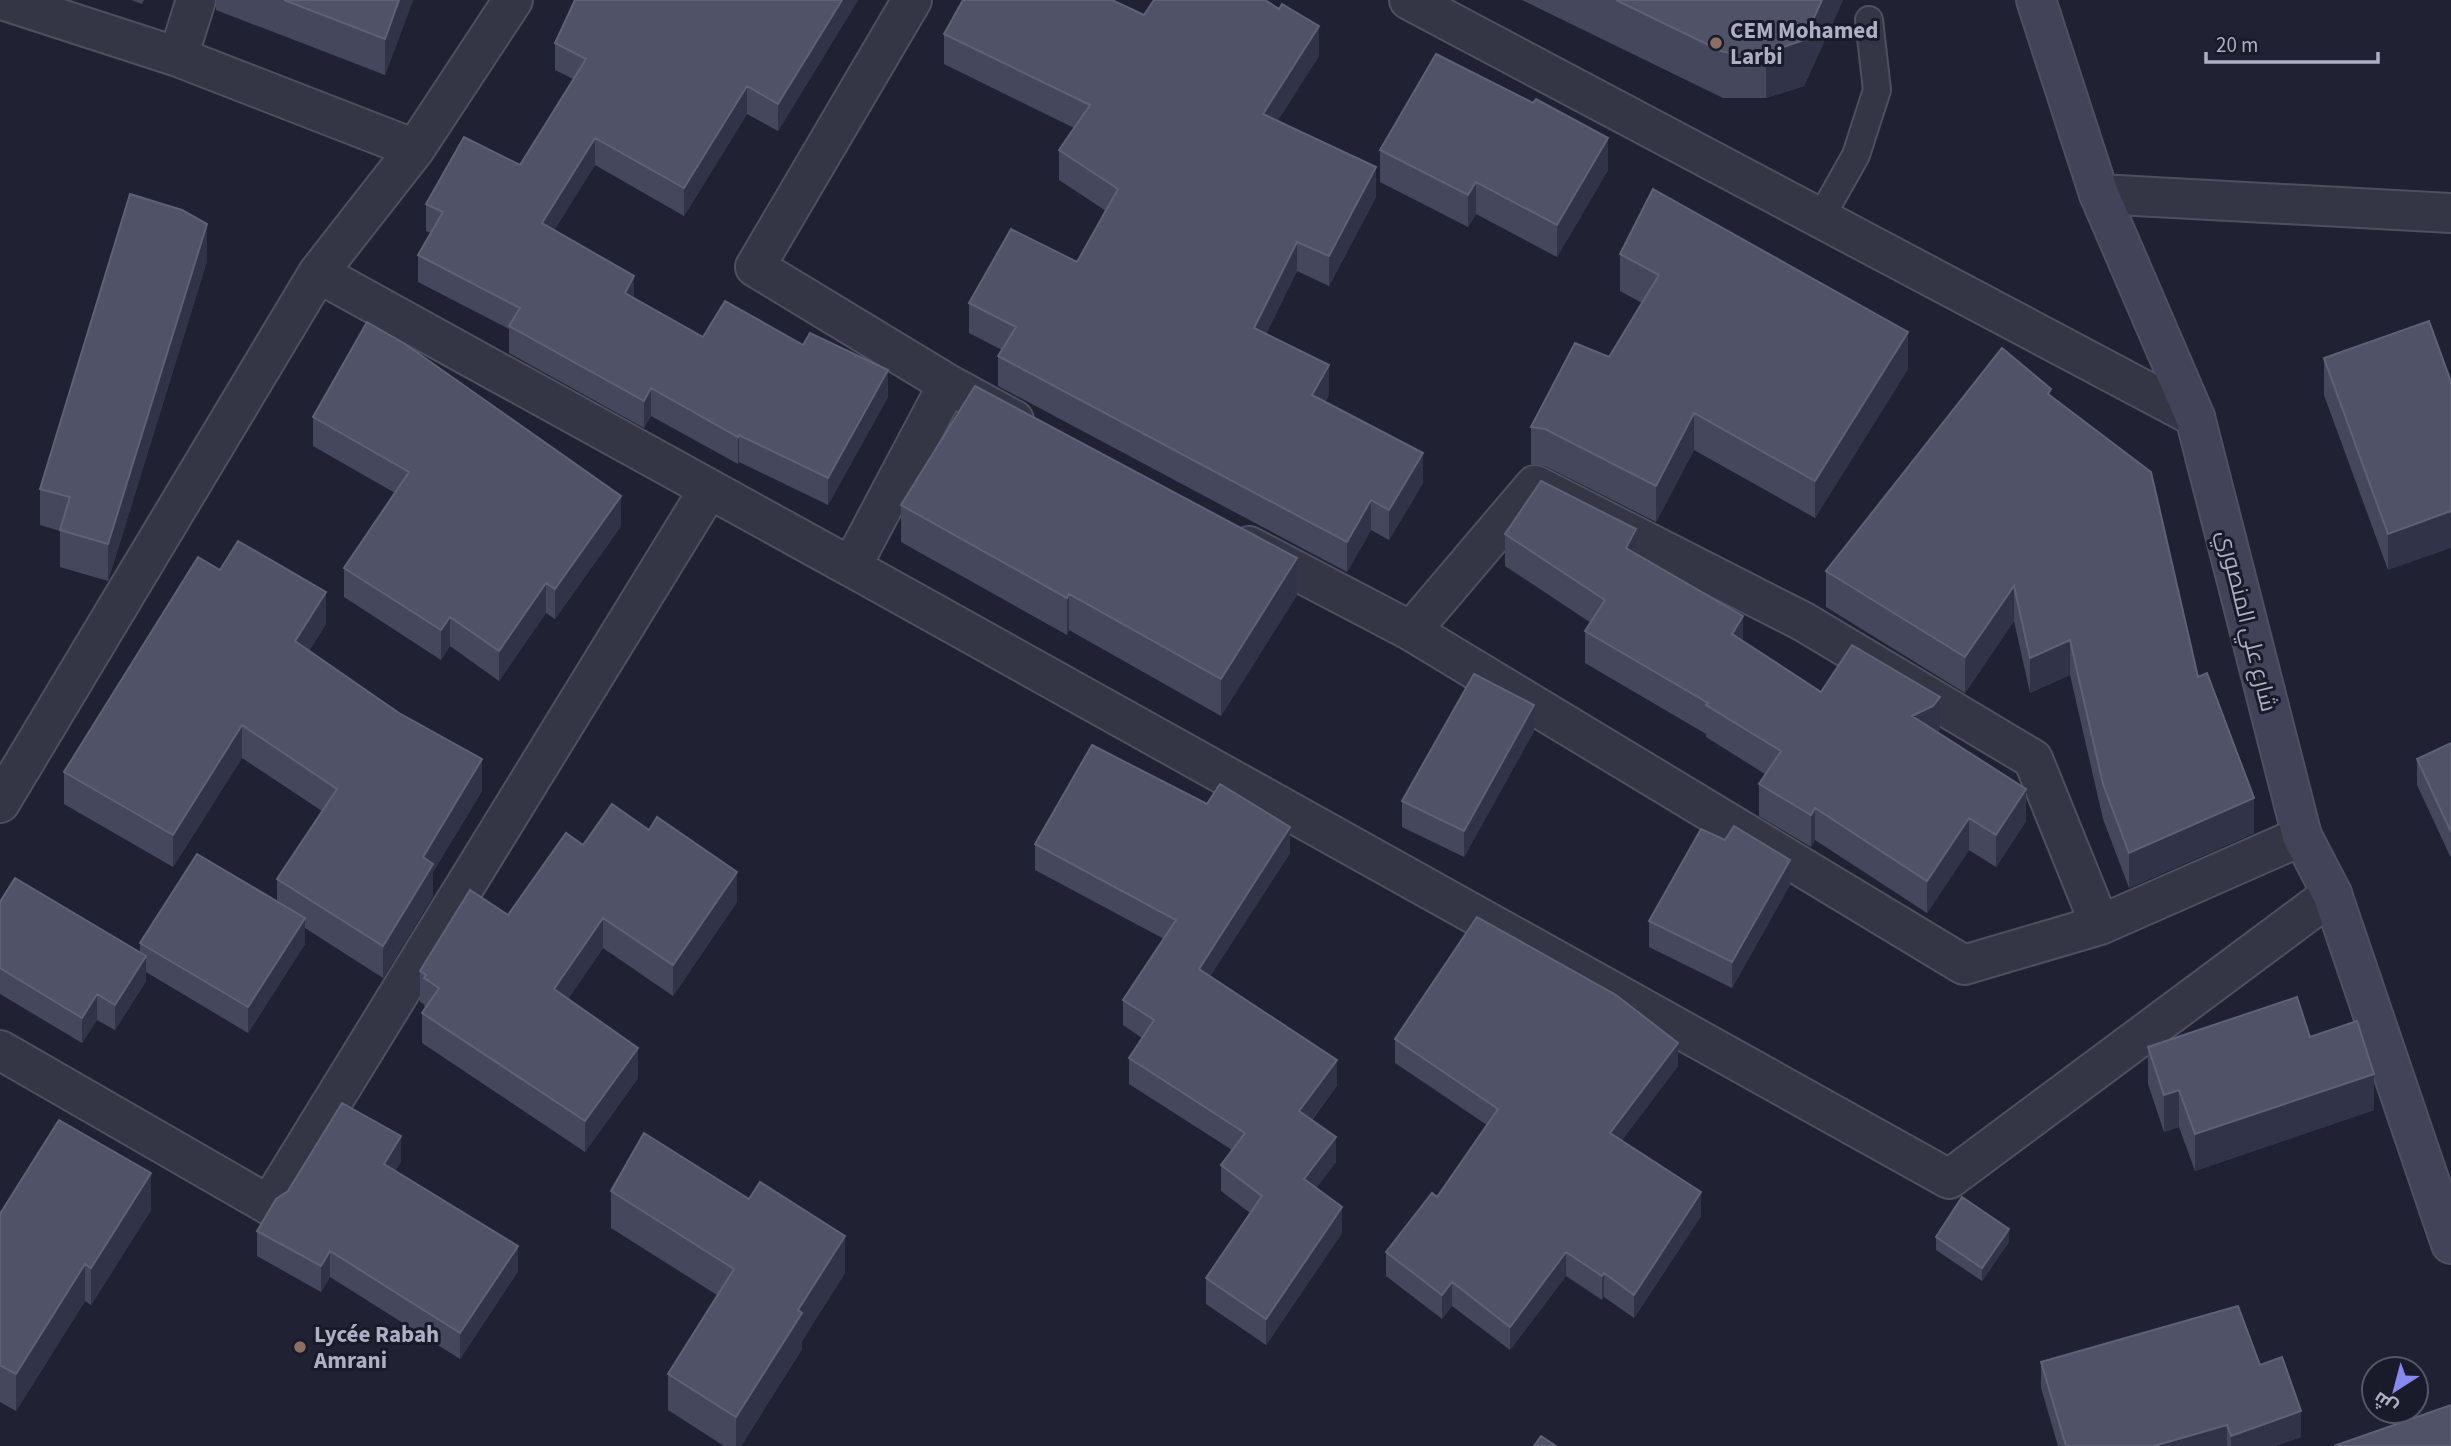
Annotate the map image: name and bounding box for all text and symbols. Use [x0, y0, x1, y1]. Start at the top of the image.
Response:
place label: CEM Mohamed Larbi [1730, 14, 1878, 73]
scale bar [2206, 21, 2378, 65]
text: 20 m [2216, 30, 2258, 60]
marker: CEM Mohamed Larbi [1708, 35, 1724, 51]
street label: شارع علي المنصوري [2208, 527, 2286, 715]
place label: Lycée Rabah Amrani [313, 1318, 439, 1377]
marker: Lycée Rabah Amrani [292, 1339, 308, 1355]
north arrow [2360, 1355, 2430, 1425]
text: ش [2368, 1384, 2404, 1421]

